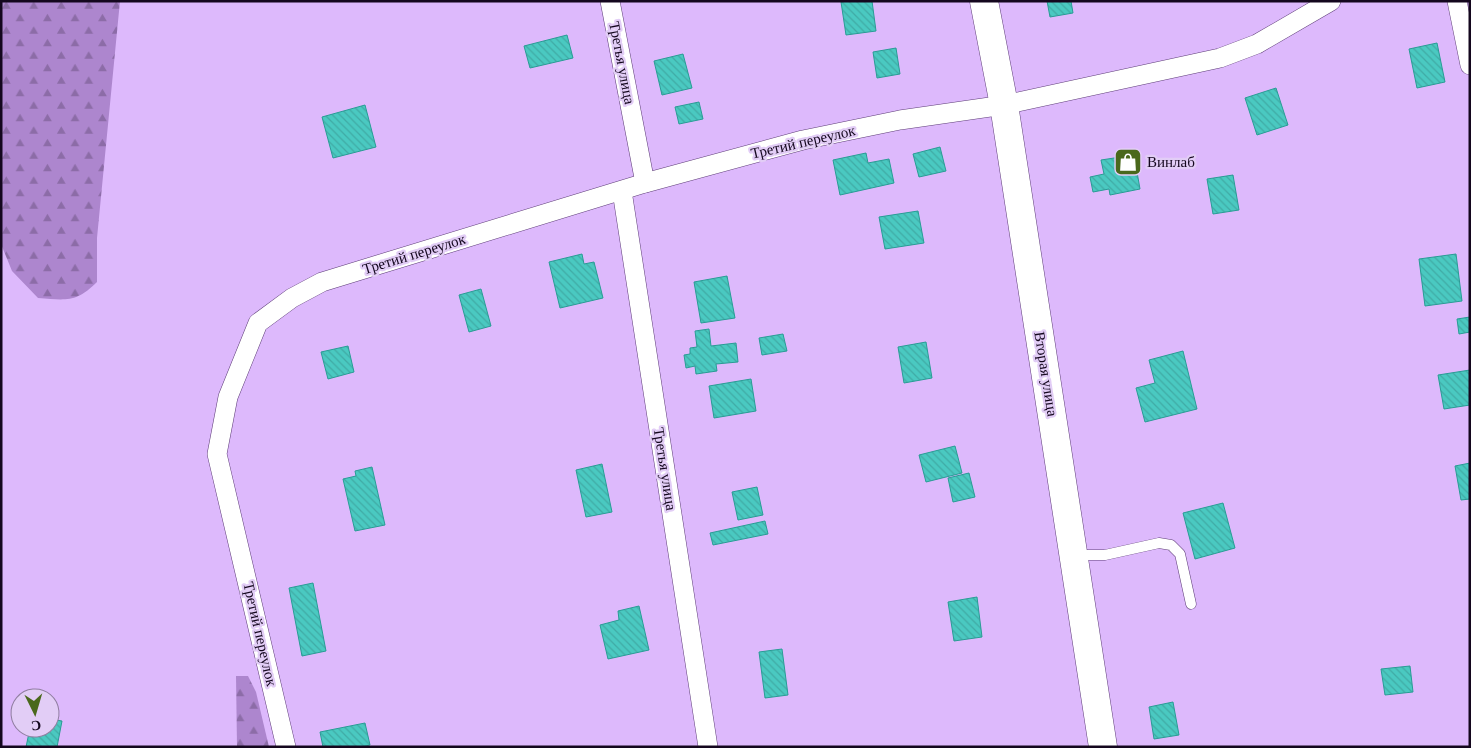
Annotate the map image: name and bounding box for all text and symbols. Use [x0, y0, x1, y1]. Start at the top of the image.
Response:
street label: Третья улица [606, 20, 638, 106]
street label: Третий переулок [749, 122, 857, 162]
shop icon: Винлаб [1113, 147, 1143, 177]
place label: Винлаб [1147, 154, 1195, 170]
street label: Третий переулок [361, 231, 468, 277]
street label: Вторая улица [1031, 330, 1061, 418]
street label: Третья улица [651, 426, 680, 512]
street label: Третий переулок [240, 580, 280, 688]
north arrow [10, 688, 60, 738]
text: С [30, 718, 42, 733]

